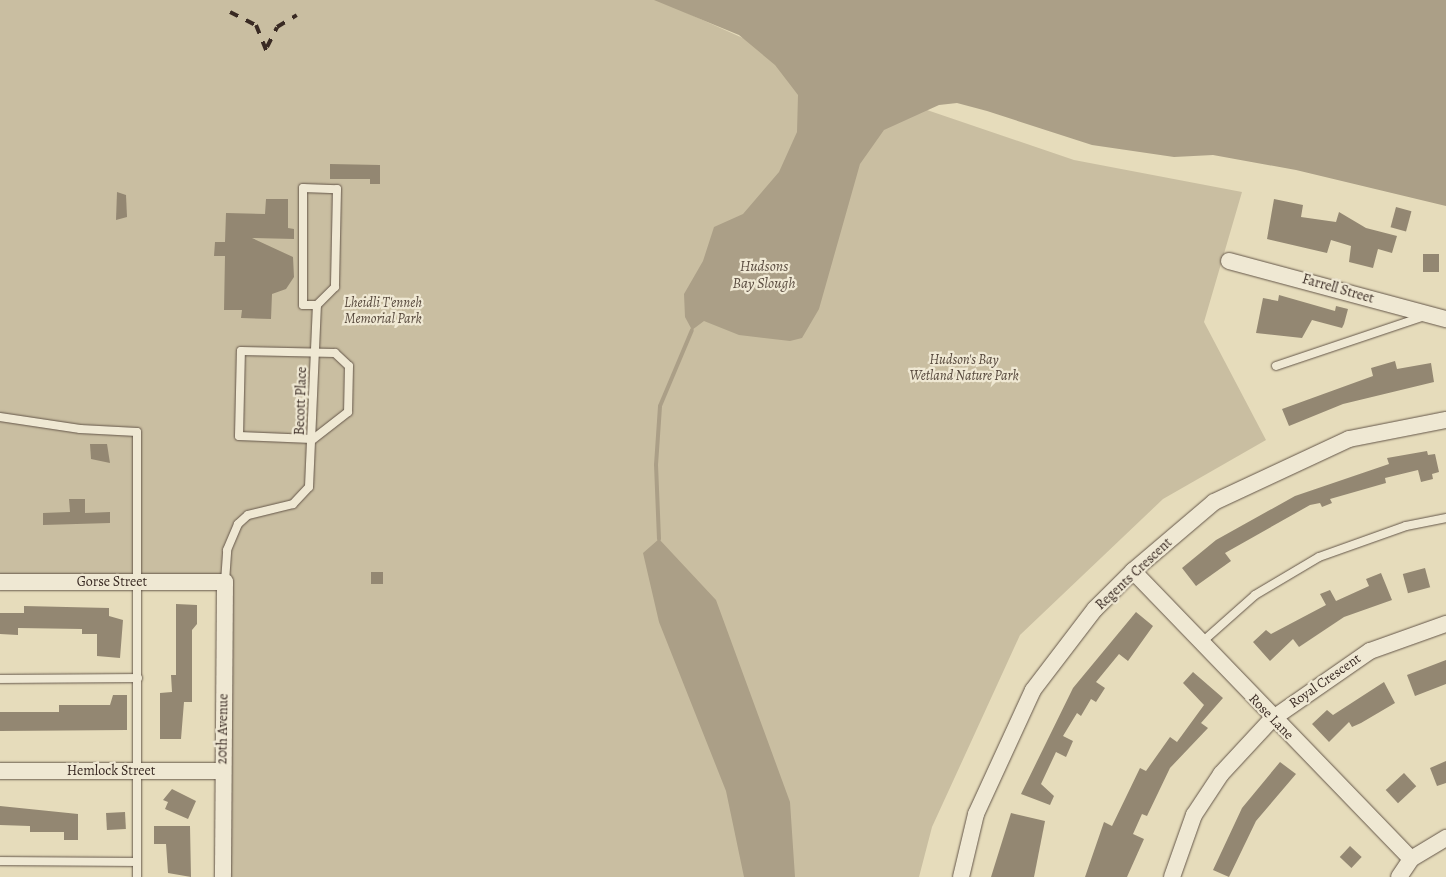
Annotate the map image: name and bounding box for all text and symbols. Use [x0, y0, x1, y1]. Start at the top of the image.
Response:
water label: Hudsons Bay Slough [732, 257, 796, 292]
street label: Farrell Street [1300, 271, 1376, 307]
park label: Lheidli T'enneh Memorial Park [344, 295, 422, 328]
park label: Hudson's Bay Wetland Nature Park [909, 352, 1019, 384]
street label: Becott Place [291, 366, 311, 436]
street label: Regents Crescent [1092, 534, 1176, 614]
street label: Gorse Street [77, 574, 147, 590]
street label: Royal Crescent [1286, 650, 1364, 712]
street label: Rose Lane [1245, 691, 1297, 743]
street label: 20th Avenue [214, 694, 232, 764]
street label: Hemlock Street [67, 763, 155, 779]

